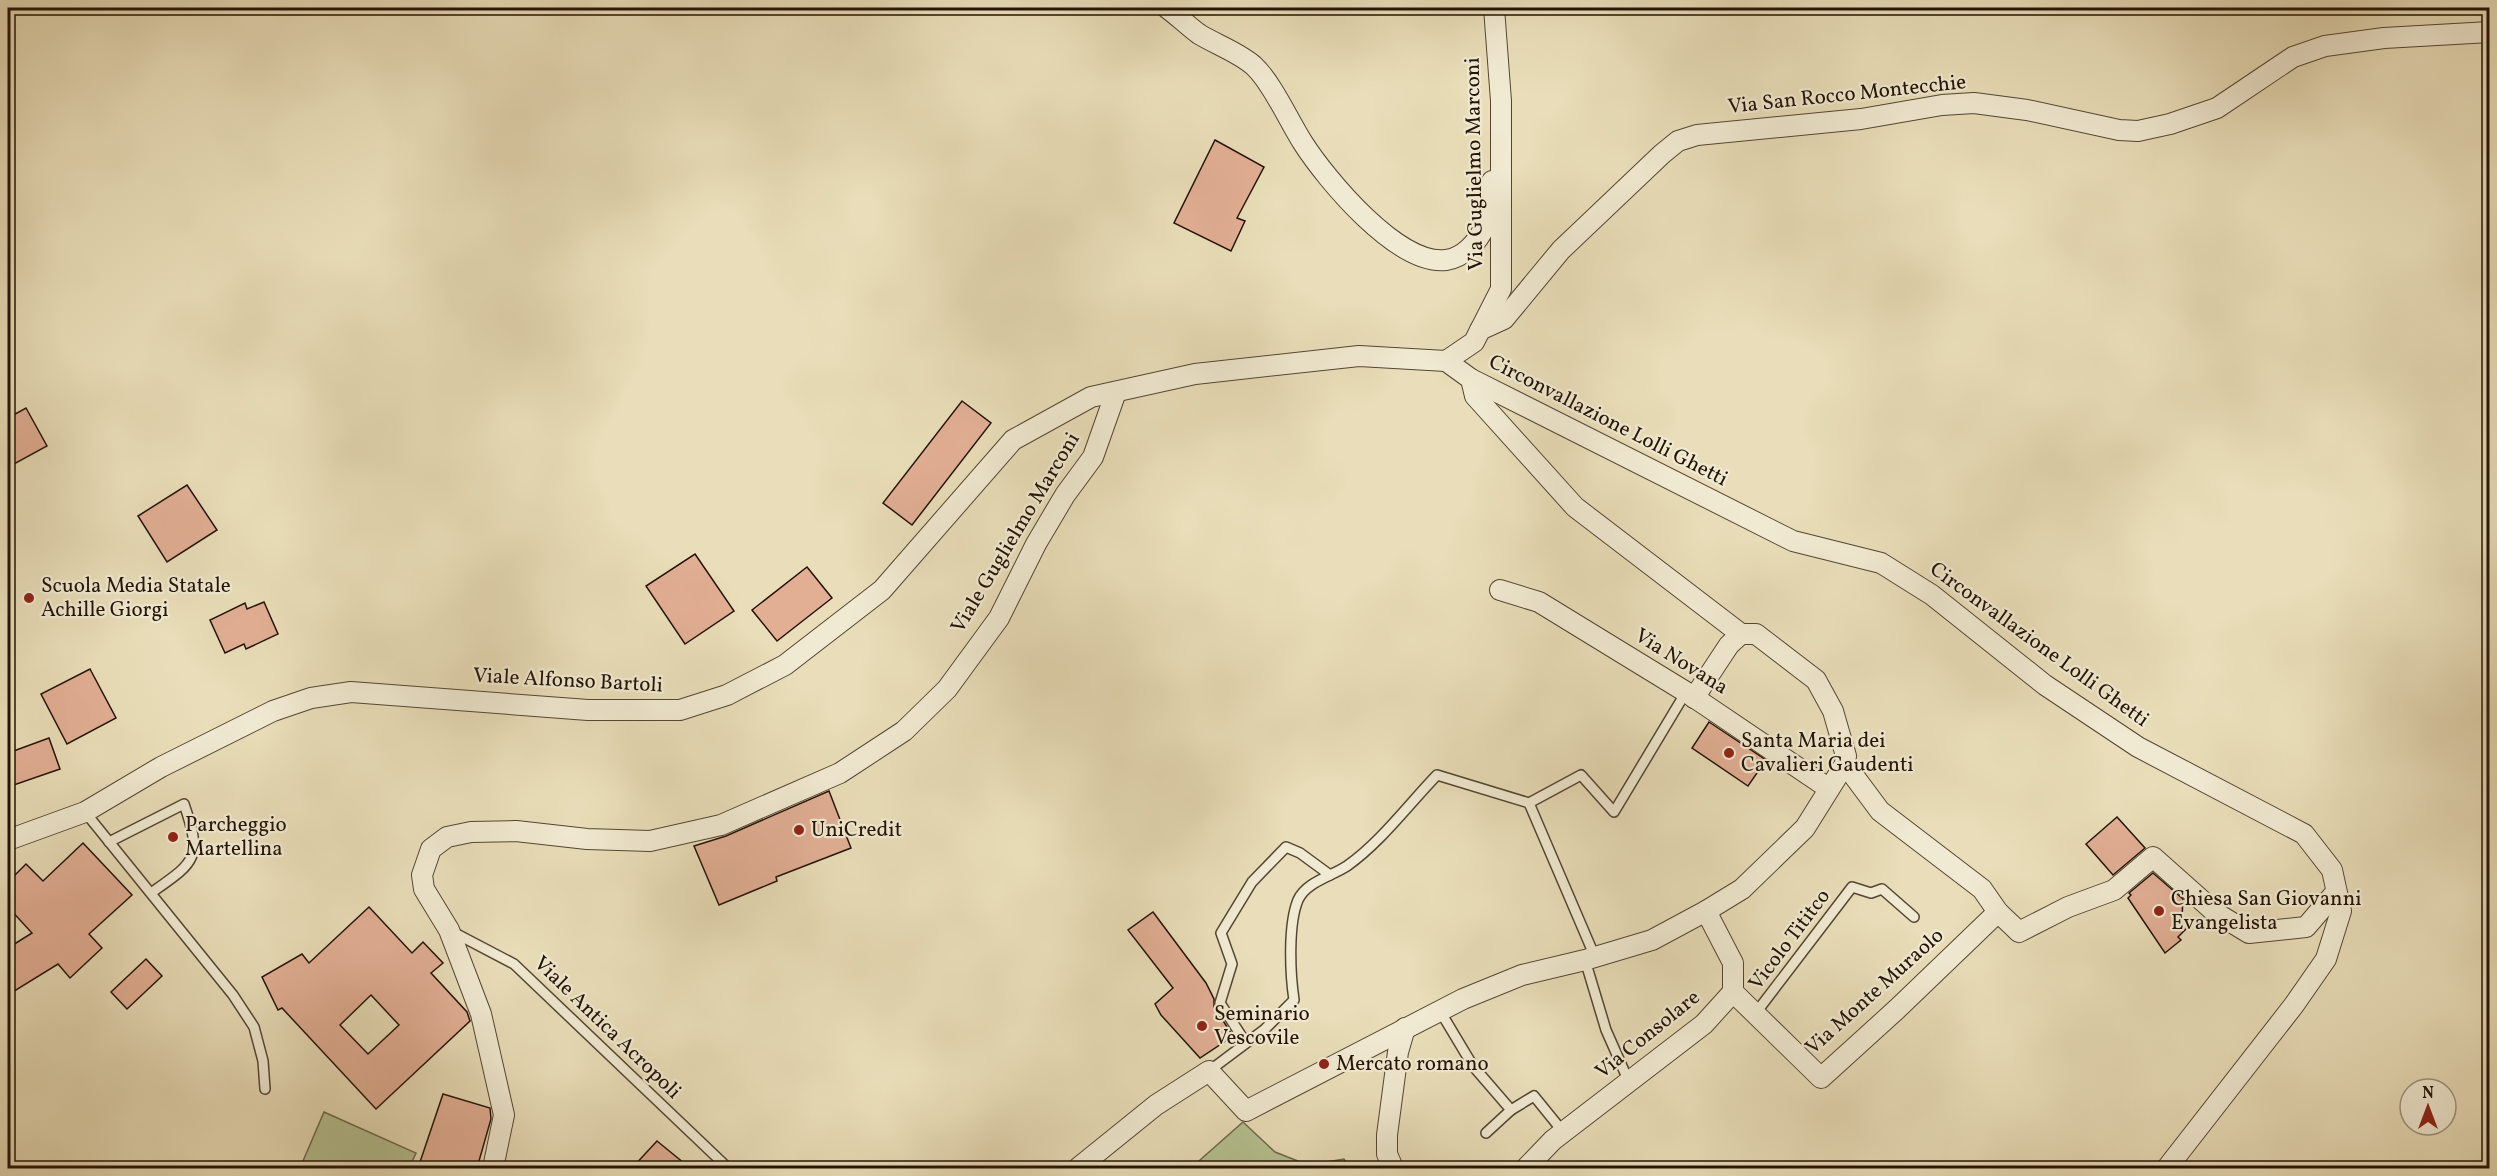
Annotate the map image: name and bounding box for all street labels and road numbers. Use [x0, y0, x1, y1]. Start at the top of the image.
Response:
street label: Via Guglielmo Marconi [1459, 57, 1491, 271]
street label: Via San Rocco Montecchie [1726, 68, 1968, 122]
street label: Circonvallazione Lolli Ghetti [1483, 348, 1733, 494]
street label: Viale Guglielmo Marconi [944, 427, 1088, 639]
street label: Circonvallazione Lolli Ghetti [1923, 555, 2155, 735]
street label: Via Novana [1629, 622, 1733, 702]
street label: Viale Alfonso Bartoli [472, 662, 664, 700]
street label: Vicolo Tititco [1742, 883, 1838, 997]
street label: Via Monte Muraolo [1799, 922, 1951, 1062]
street label: Viale Antica Acropoli [527, 950, 687, 1106]
street label: Via Consolare [1589, 984, 1707, 1086]

